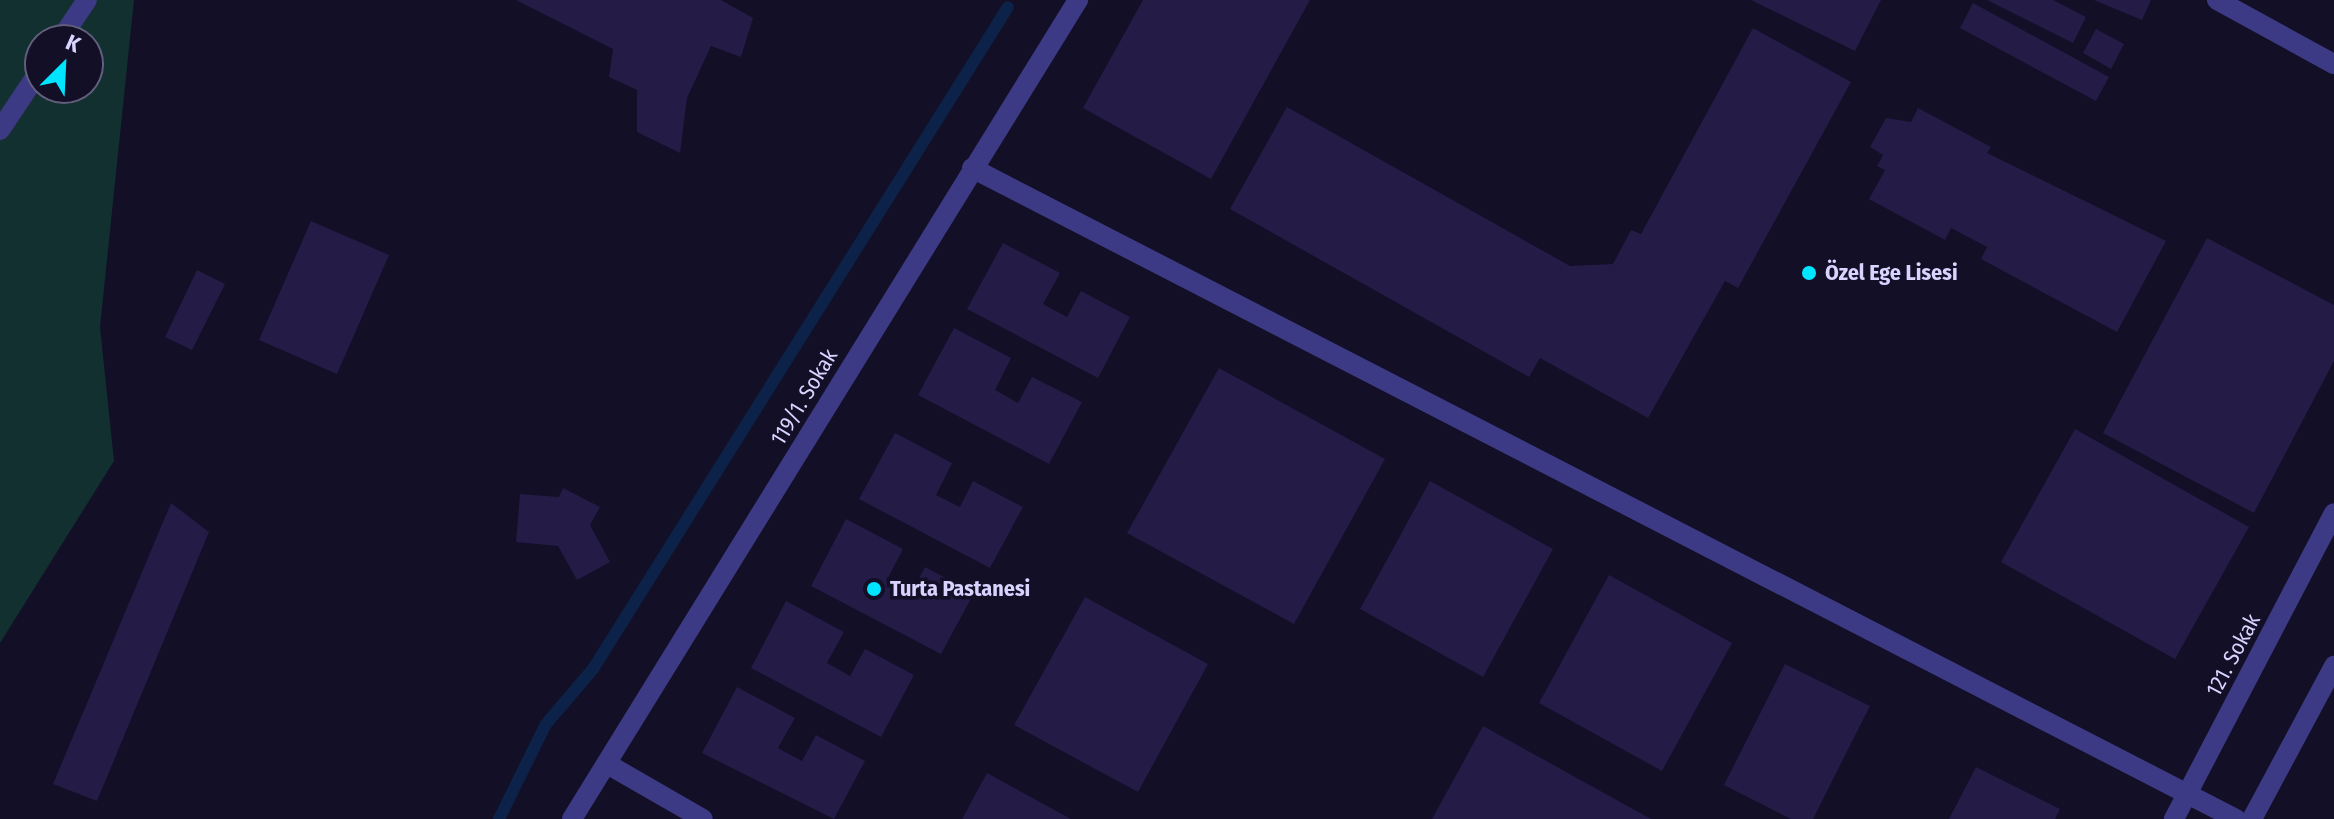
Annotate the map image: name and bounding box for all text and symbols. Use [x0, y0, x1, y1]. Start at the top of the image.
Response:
north arrow [24, 24, 104, 104]
text: K [62, 29, 84, 58]
place label: Özel Ege Lisesi [1825, 260, 1958, 286]
marker: Özel Ege Lisesi [1800, 264, 1818, 282]
street label: 119/1. Sokak [765, 344, 843, 450]
place label: Turta Pastanesi [890, 576, 1030, 602]
marker: Turta Pastanesi [865, 580, 883, 598]
street label: 121. Sokak [2200, 609, 2266, 701]

